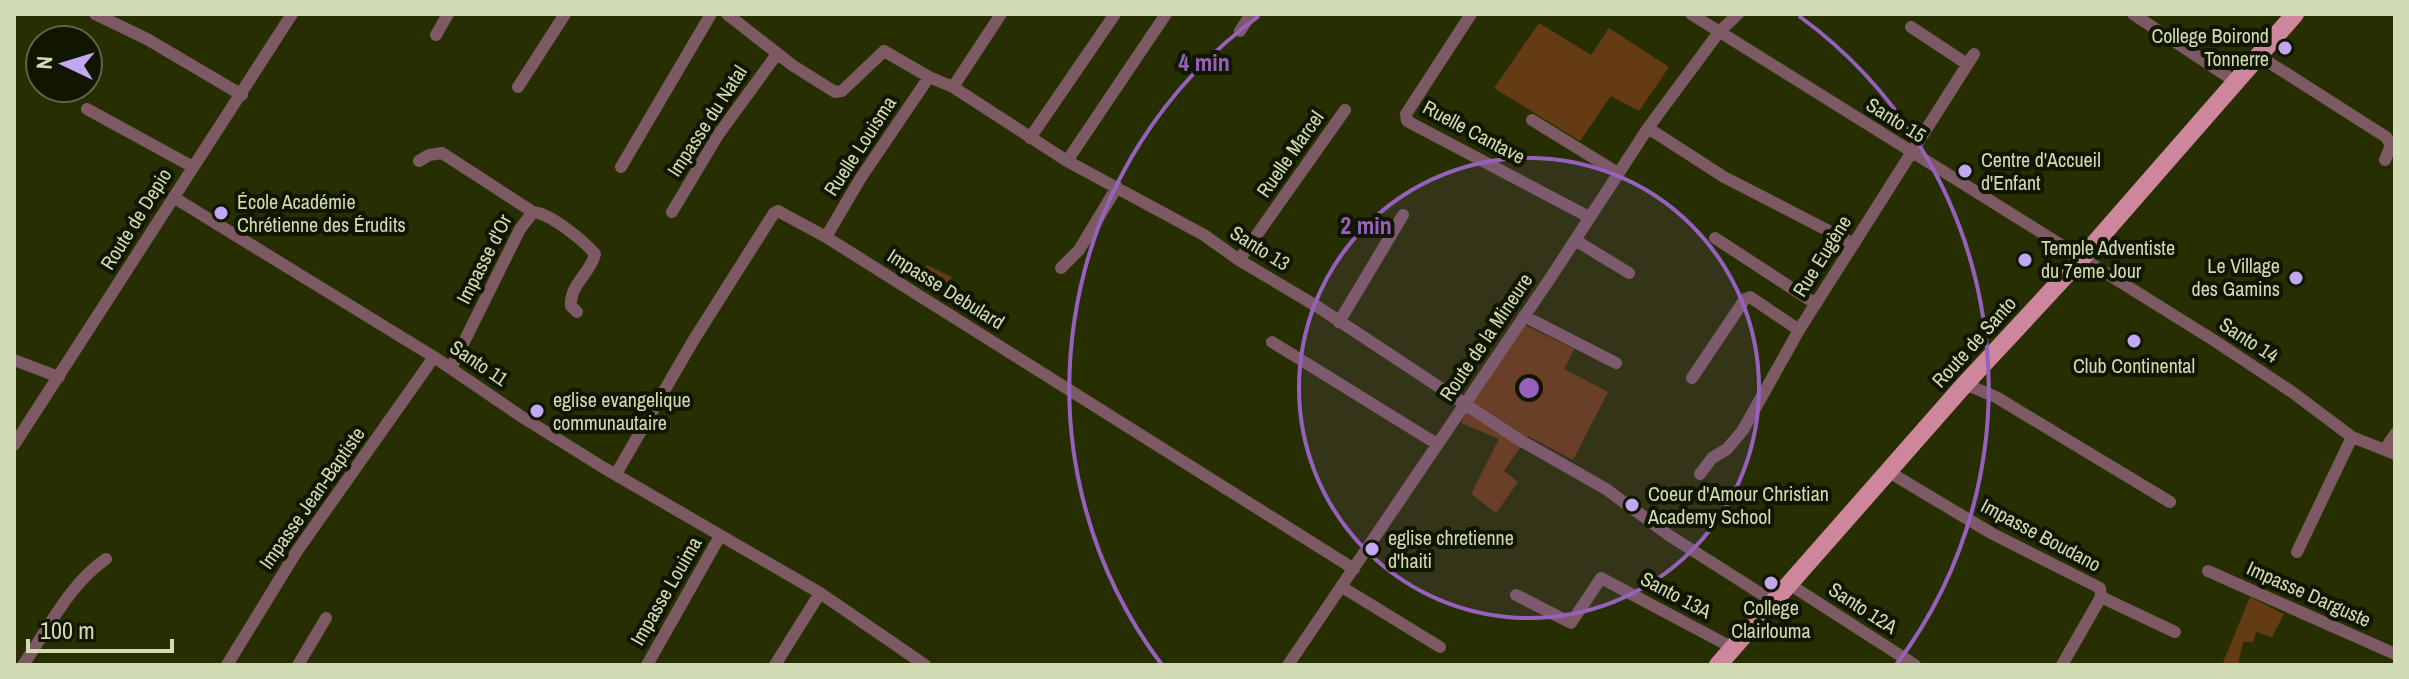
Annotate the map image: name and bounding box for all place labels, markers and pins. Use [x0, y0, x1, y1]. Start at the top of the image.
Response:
place label: College Boirond Tonnerre [2151, 22, 2269, 72]
marker: College Boirond Tonnerre [2276, 39, 2294, 57]
place label: Centre d'Accueil d'Enfant [1981, 146, 2101, 196]
marker: Centre d'Accueil d'Enfant [1956, 162, 1974, 180]
place label: École Académie Chrétienne des Érudits [237, 188, 406, 238]
marker: École Académie Chrétienne des Érudits [212, 204, 230, 222]
place label: Temple Adventiste du 7eme Jour [2041, 234, 2175, 284]
marker: Temple Adventiste du 7eme Jour [2016, 251, 2034, 269]
place label: Le Village des Gamins [2192, 252, 2280, 302]
marker: Le Village des Gamins [2287, 269, 2305, 287]
marker: Club Continental [2125, 332, 2143, 350]
place label: Club Continental [2073, 352, 2195, 379]
centre of rings [1515, 374, 1543, 402]
place label: eglise evangelique communautaire [553, 386, 691, 436]
marker: eglise evangelique communautaire [528, 402, 546, 420]
place label: Coeur d'Amour Christian Academy School [1647, 480, 1829, 530]
marker: Coeur d'Amour Christian Academy School [1623, 496, 1641, 514]
place label: eglise chretienne d'haiti [1388, 524, 1514, 574]
marker: eglise chretienne d'haiti [1363, 540, 1381, 558]
marker: College Clairlouma [1762, 574, 1780, 592]
place label: College Clairlouma [1731, 594, 1811, 644]

